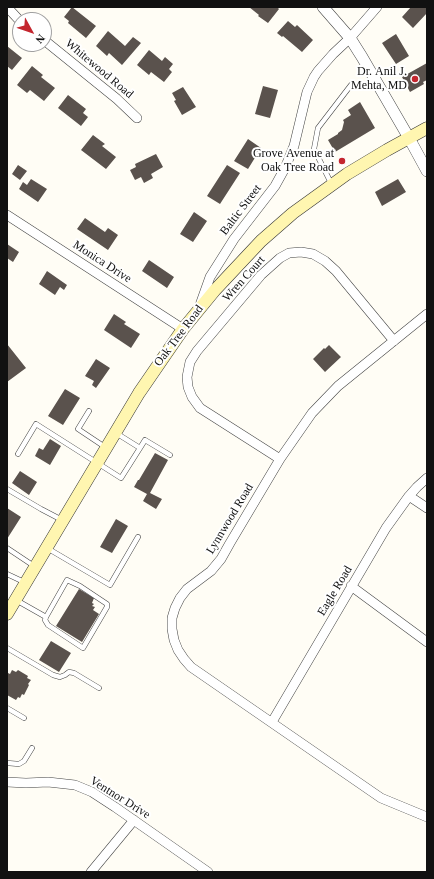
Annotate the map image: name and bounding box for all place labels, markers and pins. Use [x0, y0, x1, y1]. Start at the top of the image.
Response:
place label: Dr. Anil J. Mehta, MD [351, 65, 407, 93]
marker: Dr. Anil J. Mehta, MD [410, 74, 420, 84]
place label: Grove Avenue at Oak Tree Road [253, 147, 334, 175]
marker: Grove Avenue at Oak Tree Road [337, 156, 347, 166]

